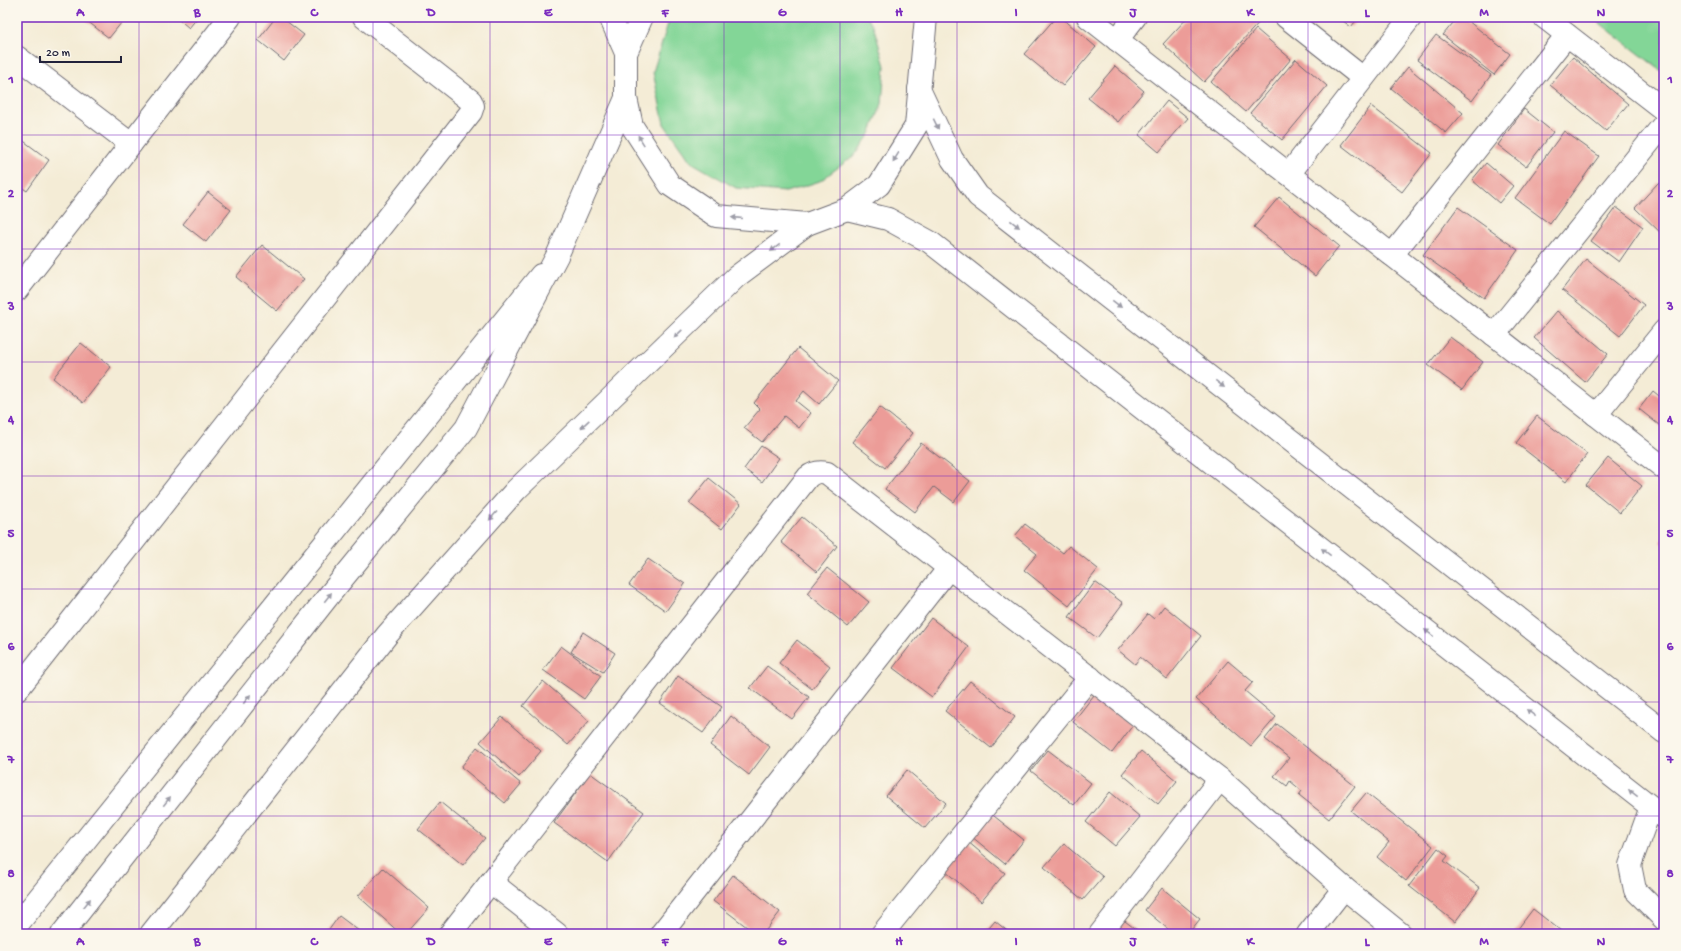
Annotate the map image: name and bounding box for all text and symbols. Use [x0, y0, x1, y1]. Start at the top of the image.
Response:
text: A [75, 6, 85, 21]
text: B [193, 6, 202, 21]
text: C [309, 6, 319, 21]
text: D [426, 6, 436, 21]
text: E [544, 6, 553, 21]
text: F [661, 6, 670, 21]
text: G [778, 6, 787, 21]
text: H [895, 6, 903, 21]
text: I [1014, 6, 1018, 21]
text: J [1129, 6, 1138, 21]
text: K [1245, 6, 1255, 21]
text: L [1365, 6, 1371, 21]
text: M [1479, 6, 1489, 21]
text: N [1597, 6, 1606, 21]
scale bar [40, 38, 121, 64]
text: 20 m [46, 47, 71, 61]
text: 1 [7, 73, 14, 88]
text: 1 [1666, 73, 1673, 88]
one-way arrow [933, 118, 939, 130]
one-way arrow [637, 135, 645, 145]
one-way arrow [893, 151, 900, 163]
text: 2 [8, 187, 15, 202]
text: 2 [1667, 187, 1674, 202]
one-way arrow [731, 214, 743, 221]
one-way arrow [1009, 220, 1020, 228]
one-way arrow [770, 244, 781, 252]
text: 3 [7, 300, 15, 315]
one-way arrow [1112, 300, 1123, 309]
text: 3 [1666, 300, 1674, 315]
one-way arrow [673, 329, 683, 338]
one-way arrow [1214, 380, 1225, 389]
text: 4 [7, 413, 15, 428]
text: 4 [1666, 413, 1674, 428]
one-way arrow [580, 419, 590, 429]
one-way arrow [488, 511, 498, 521]
text: 5 [8, 527, 15, 542]
text: 5 [1667, 527, 1674, 542]
one-way arrow [1321, 548, 1332, 557]
one-way arrow [323, 591, 332, 602]
one-way arrow [1423, 628, 1434, 637]
text: 6 [8, 640, 15, 655]
text: 6 [1667, 640, 1674, 655]
one-way arrow [243, 694, 252, 705]
one-way arrow [1525, 708, 1536, 717]
text: 7 [7, 753, 16, 768]
text: 7 [1666, 753, 1675, 768]
one-way arrow [1628, 789, 1639, 797]
one-way arrow [163, 796, 171, 807]
text: 8 [7, 867, 15, 882]
text: 8 [1666, 867, 1674, 882]
one-way arrow [82, 898, 91, 909]
text: A [75, 935, 85, 950]
text: B [193, 935, 202, 950]
text: C [309, 935, 319, 950]
text: D [426, 935, 436, 950]
text: E [544, 935, 553, 950]
text: F [661, 935, 670, 950]
text: G [778, 935, 787, 950]
text: H [895, 935, 903, 950]
text: I [1014, 935, 1018, 950]
text: J [1129, 935, 1138, 950]
text: K [1245, 935, 1255, 950]
text: L [1365, 935, 1371, 950]
text: M [1479, 935, 1489, 950]
text: N [1597, 935, 1606, 950]

